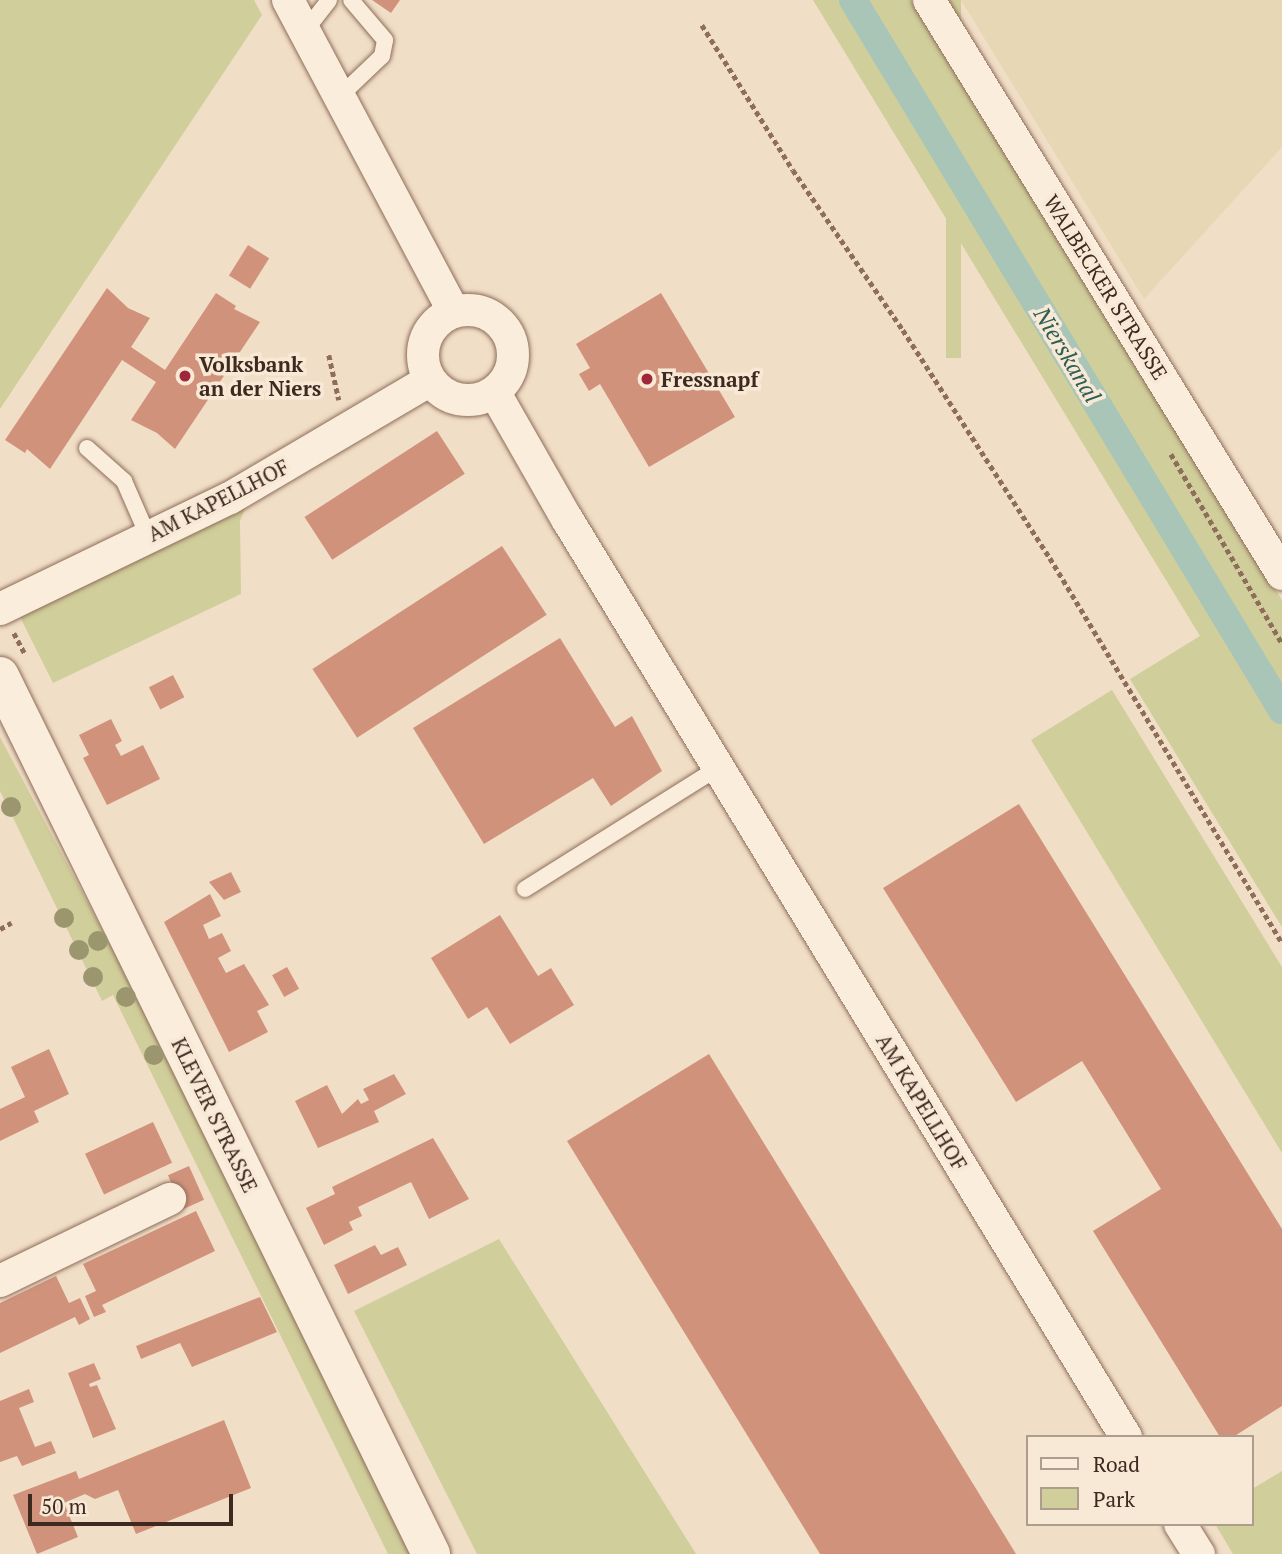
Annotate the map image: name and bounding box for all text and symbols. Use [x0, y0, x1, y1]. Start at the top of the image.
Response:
street label: WALBECKER STRASSE [1039, 190, 1173, 384]
water label: Nierskanal [1028, 302, 1106, 408]
place label: Volksbank an der Niers [199, 351, 321, 401]
place label: Fressnapf [661, 366, 758, 392]
marker: Volksbank an der Niers [177, 368, 193, 384]
marker: Fressnapf [639, 371, 655, 387]
street label: AM KAPELLHOF [143, 454, 293, 546]
street label: AM KAPELLHOF [871, 1029, 973, 1175]
street label: KLEVER STRASSE [167, 1033, 263, 1197]
legend [1026, 1435, 1254, 1526]
text: Road [1093, 1450, 1140, 1478]
scale bar [32, 1480, 236, 1524]
text: Park [1093, 1485, 1135, 1513]
text: 50 m [41, 1492, 87, 1520]

